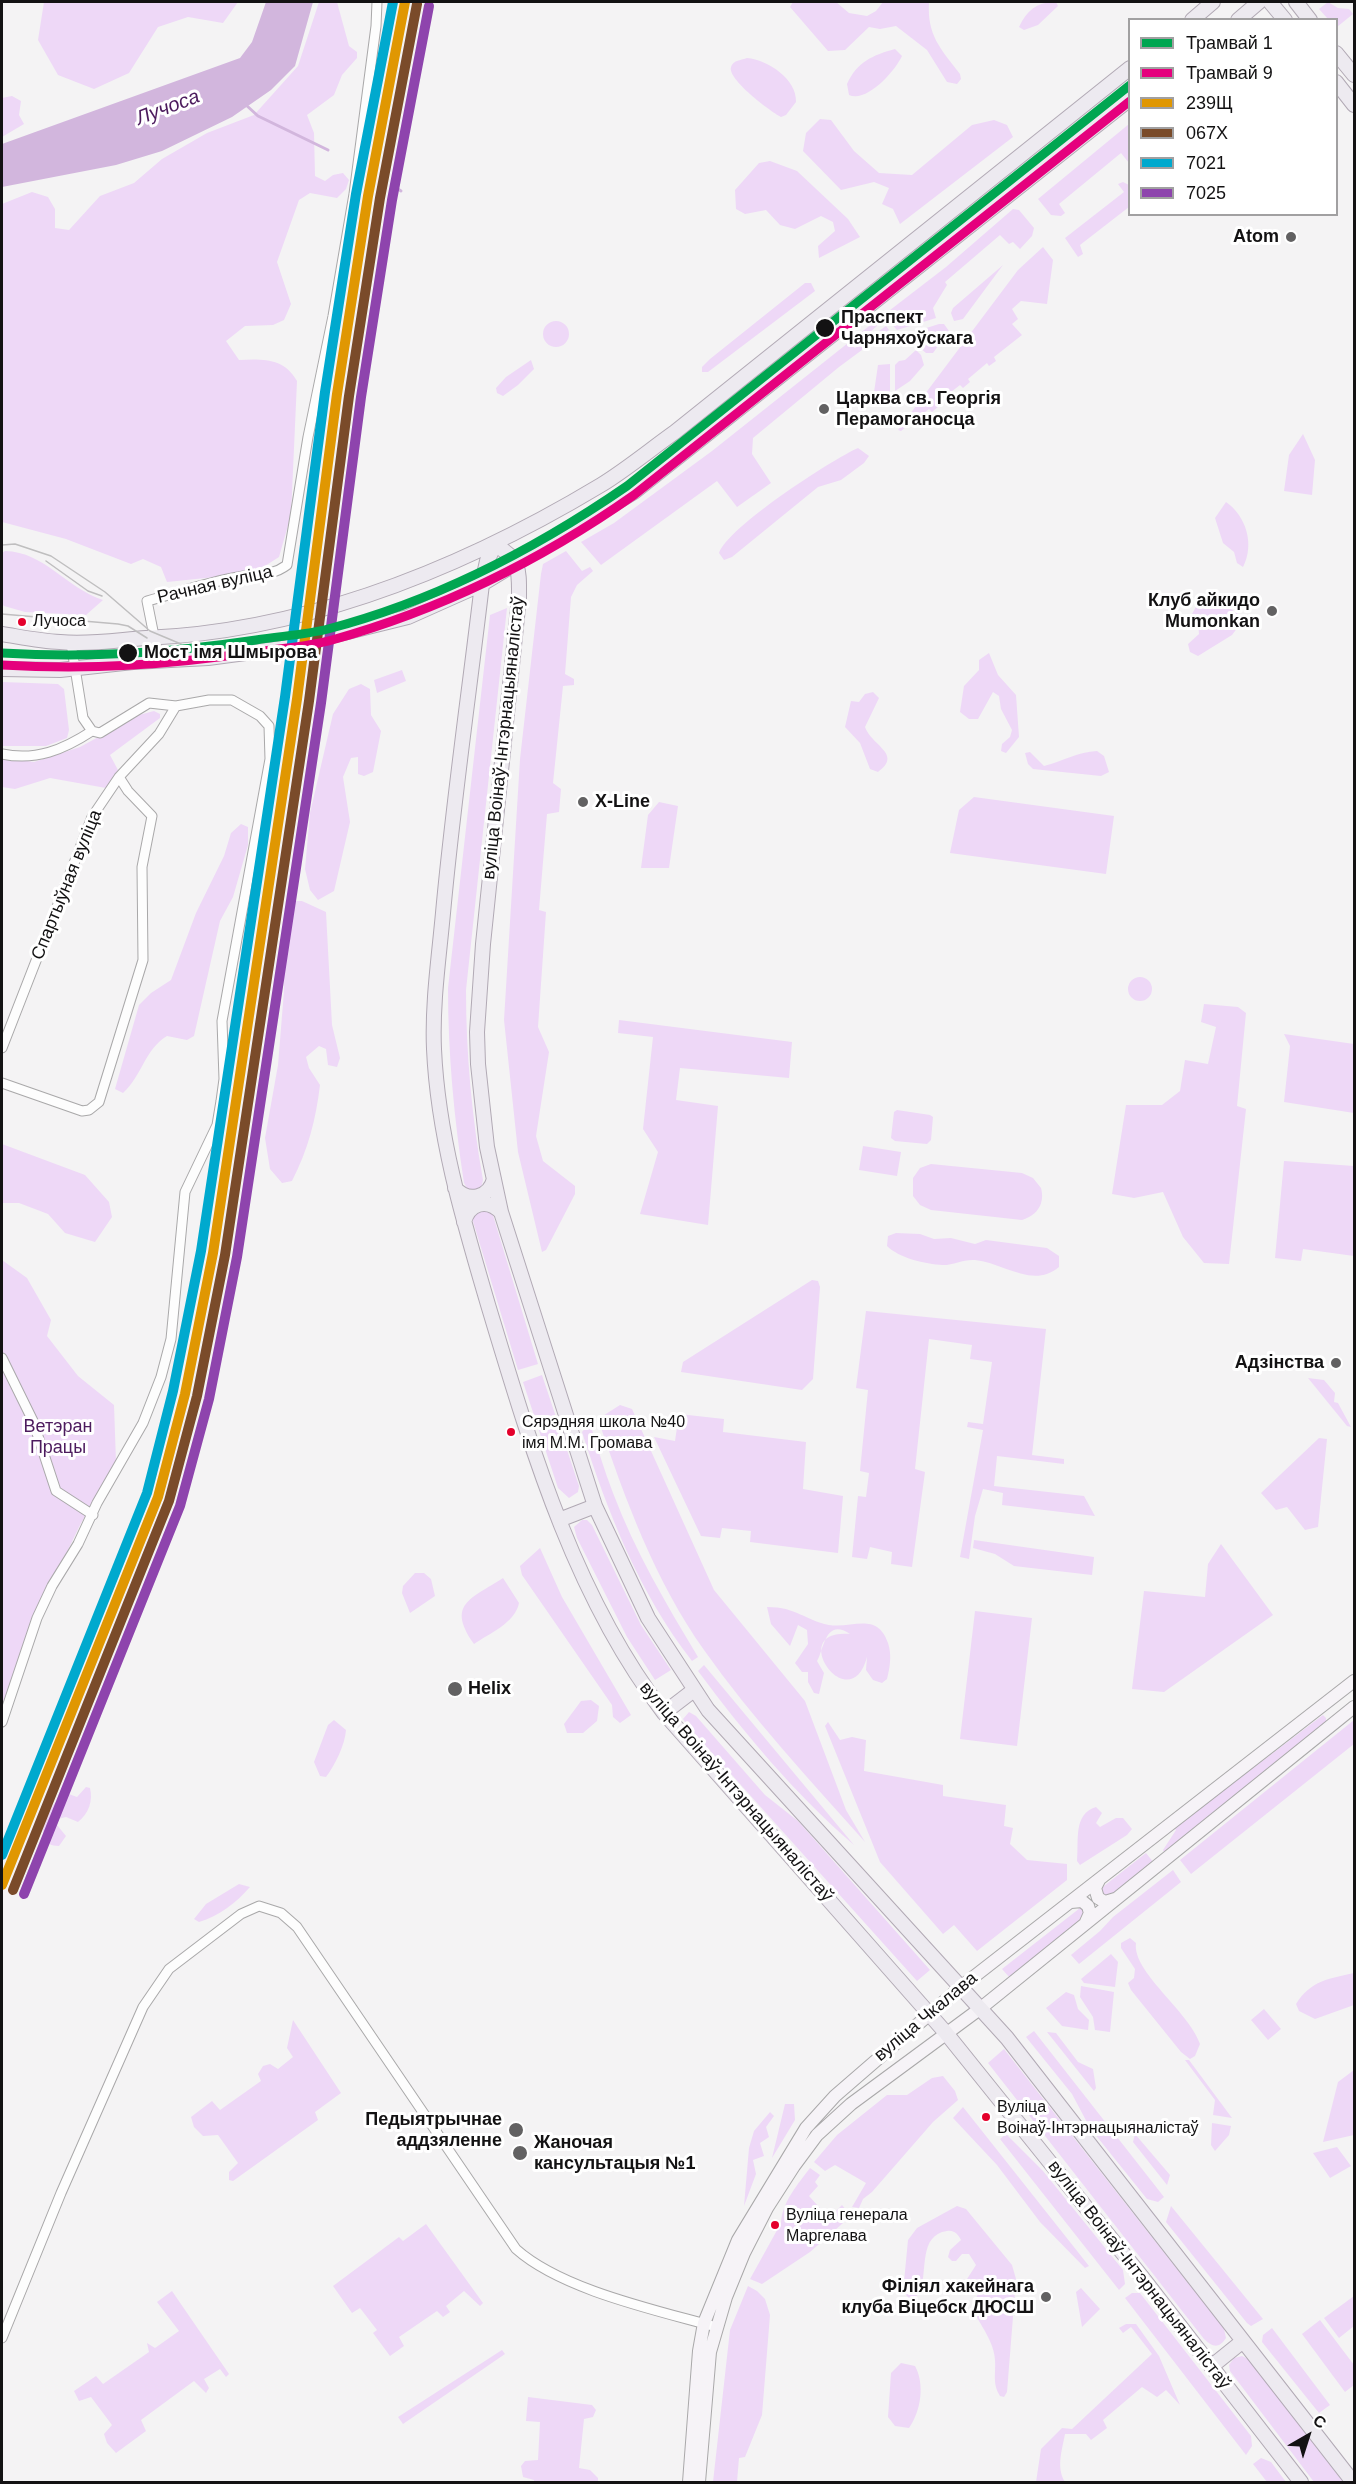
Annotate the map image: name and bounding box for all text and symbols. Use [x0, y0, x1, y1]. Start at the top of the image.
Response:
legend [1128, 18, 1338, 216]
text: Трамвай 1 [1186, 33, 1273, 53]
text: Трамвай 9 [1186, 63, 1273, 83]
water label: Лучоса [133, 85, 203, 131]
text: 239Щ [1186, 93, 1233, 113]
text: 067Х [1186, 123, 1228, 143]
text: 7021 [1186, 153, 1226, 173]
text: 7025 [1186, 183, 1226, 203]
place label: Atom [1233, 226, 1279, 248]
marker: Atom [1284, 230, 1298, 244]
place label: Праспект Чарняхоўскага [841, 307, 973, 350]
marker: Праспект Чарняхоўскага [814, 317, 836, 339]
place label: Царква св. Георгія Перамоганосца [836, 388, 1001, 430]
marker: Царква св. Георгія Перамоганосца [817, 402, 831, 416]
street label: Рачная вуліца [155, 561, 275, 609]
place label: Клуб айкидо Mumonkan [1148, 590, 1260, 632]
street label: вуліца Воінаў-Інтэрнацыяналістаў [478, 595, 530, 881]
marker: Клуб айкидо Mumonkan [1265, 604, 1279, 618]
place label: Лучоса [33, 612, 86, 632]
marker: Лучоса [16, 616, 28, 628]
marker: Мост імя Шмырова [117, 642, 139, 664]
place label: Мост імя Шмырова [144, 642, 317, 664]
place label: X-Line [595, 791, 650, 813]
marker: X-Line [576, 795, 590, 809]
street label: Спартыўная вуліца [27, 807, 107, 963]
place label: Адзінства [1235, 1352, 1324, 1374]
marker: Адзінства [1329, 1356, 1343, 1370]
place label: Сярэдняя школа №40 імя М.М. Громава [522, 1413, 685, 1451]
park label: Ветэран Працы [24, 1416, 92, 1458]
marker: Сярэдняя школа №40 імя М.М. Громава [505, 1426, 517, 1438]
place label: Helix [468, 1678, 511, 1700]
street label: вуліца Воінаў-Інтэрнацыяналістаў [635, 1678, 837, 1906]
marker: Helix [446, 1680, 464, 1698]
street label: вуліца Чкалава [870, 1968, 982, 2066]
place label: Вуліца Воінаў-Інтэрнацыяналістаў [997, 2098, 1199, 2136]
place label: Педыятрычнае аддзяленне [365, 2109, 502, 2152]
marker: Вуліца Воінаў-Інтэрнацыяналістаў [980, 2111, 992, 2123]
marker: Педыятрычнае аддзяленне [507, 2121, 525, 2139]
place label: Жаночая кансультацыя №1 [534, 2132, 695, 2174]
marker: Жаночая кансультацыя №1 [511, 2144, 529, 2162]
street label: вуліца Воінаў-Інтэрнацыяналістаў [1043, 2156, 1235, 2394]
place label: Вуліца генерала Маргелава [786, 2206, 908, 2244]
marker: Вуліца генерала Маргелава [769, 2219, 781, 2231]
place label: Філіял хакейнага клуба Віцебск ДЮСШ [841, 2276, 1034, 2318]
marker: Філіял хакейнага клуба Віцебск ДЮСШ [1039, 2290, 1053, 2304]
north arrow [1278, 2406, 1338, 2466]
text: С [1310, 2411, 1329, 2432]

